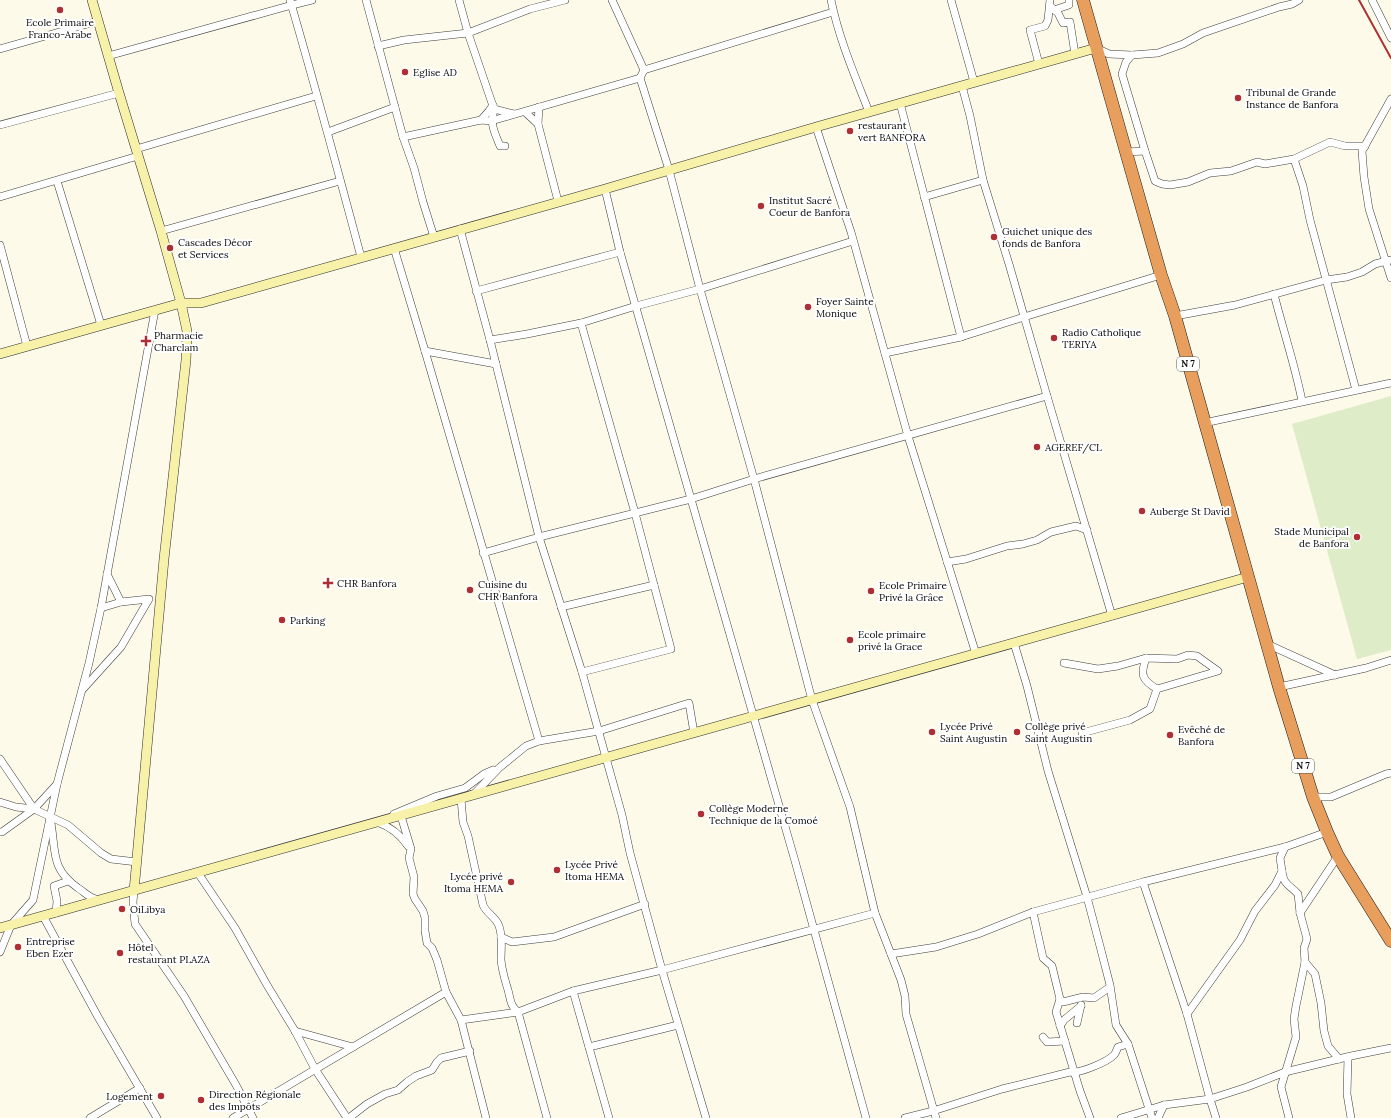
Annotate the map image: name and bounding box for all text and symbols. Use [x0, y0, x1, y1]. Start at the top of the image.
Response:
marker: Ecole Primaire Franco-Arabe [55, 5, 65, 15]
place label: Ecole Primaire Franco-Arabe [26, 16, 95, 41]
place label: Eglise AD [413, 66, 457, 79]
marker: Eglise AD [400, 67, 410, 77]
place label: Tribunal de Grande Instance de Banfora [1246, 86, 1338, 111]
marker: Tribunal de Grande Instance de Banfora [1233, 93, 1243, 103]
place label: restaurant vert BANFORA [858, 119, 926, 144]
marker: restaurant vert BANFORA [845, 126, 855, 136]
place label: Institut Sacré Coeur de Banfora [769, 194, 850, 219]
marker: Institut Sacré Coeur de Banfora [756, 201, 766, 211]
place label: Guichet unique des fonds de Banfora [1002, 225, 1093, 250]
marker: Guichet unique des fonds de Banfora [989, 232, 999, 242]
place label: Cascades Décor et Services [178, 236, 253, 261]
marker: Cascades Décor et Services [165, 243, 175, 253]
place label: Foyer Sainte Monique [816, 295, 874, 320]
marker: Foyer Sainte Monique [803, 302, 813, 312]
place label: Radio Catholique TERIYA [1062, 326, 1142, 351]
place label: Pharmacie Charclam [154, 329, 204, 354]
marker: Radio Catholique TERIYA [1049, 333, 1059, 343]
marker: Pharmacie Charclam [141, 336, 151, 346]
road number: N 7 [1177, 357, 1199, 371]
place label: AGEREF/CL [1044, 441, 1102, 454]
marker: AGEREF/CL [1032, 442, 1042, 452]
place label: Auberge St David [1149, 505, 1230, 518]
marker: Auberge St David [1137, 506, 1147, 516]
place label: Stade Municipal de Banfora [1274, 525, 1349, 550]
marker: Stade Municipal de Banfora [1352, 532, 1362, 542]
marker: CHR Banfora [322, 577, 334, 589]
place label: CHR Banfora [337, 577, 397, 590]
place label: Cuisine du CHR Banfora [478, 578, 538, 603]
place label: Ecole Primaire Privé la Grâce [879, 579, 947, 604]
marker: Cuisine du CHR Banfora [465, 585, 475, 595]
marker: Ecole Primaire Privé la Grâce [866, 586, 876, 596]
place label: Parking [290, 614, 326, 627]
marker: Parking [277, 615, 287, 625]
place label: Ecole primaire privé la Grace [858, 628, 926, 653]
marker: Ecole primaire privé la Grace [845, 635, 855, 645]
place label: Lycée Privé Saint Augustin [940, 720, 1007, 745]
place label: Collège privé Saint Augustin [1025, 720, 1092, 745]
place label: Evêché de Banfora [1178, 723, 1226, 748]
marker: Lycée Privé Saint Augustin [927, 727, 937, 737]
marker: Collège privé Saint Augustin [1012, 727, 1022, 737]
marker: Evêché de Banfora [1165, 730, 1175, 740]
road number: N 7 [1292, 759, 1314, 773]
place label: Collège Moderne Technique de la Comoé [709, 802, 818, 827]
marker: Collège Moderne Technique de la Comoé [696, 809, 706, 819]
place label: Lycée Privé Itoma HEMA [565, 858, 625, 883]
marker: Lycée Privé Itoma HEMA [552, 865, 562, 875]
place label: Lycée privé Itoma HEMA [444, 870, 504, 895]
marker: Lycée privé Itoma HEMA [506, 877, 516, 887]
place label: OiLibya [130, 903, 165, 916]
marker: OiLibya [117, 904, 127, 914]
place label: Entreprise Eben Ezer [26, 935, 75, 960]
place label: Hôtel restaurant PLAZA [128, 941, 211, 966]
marker: Entreprise Eben Ezer [13, 942, 23, 952]
marker: Hôtel restaurant PLAZA [115, 948, 125, 958]
place label: Direction Régionale des Impôts [209, 1088, 301, 1113]
place label: Logement [106, 1090, 153, 1103]
marker: Logement [156, 1091, 166, 1101]
marker: Direction Régionale des Impôts [196, 1095, 206, 1105]

